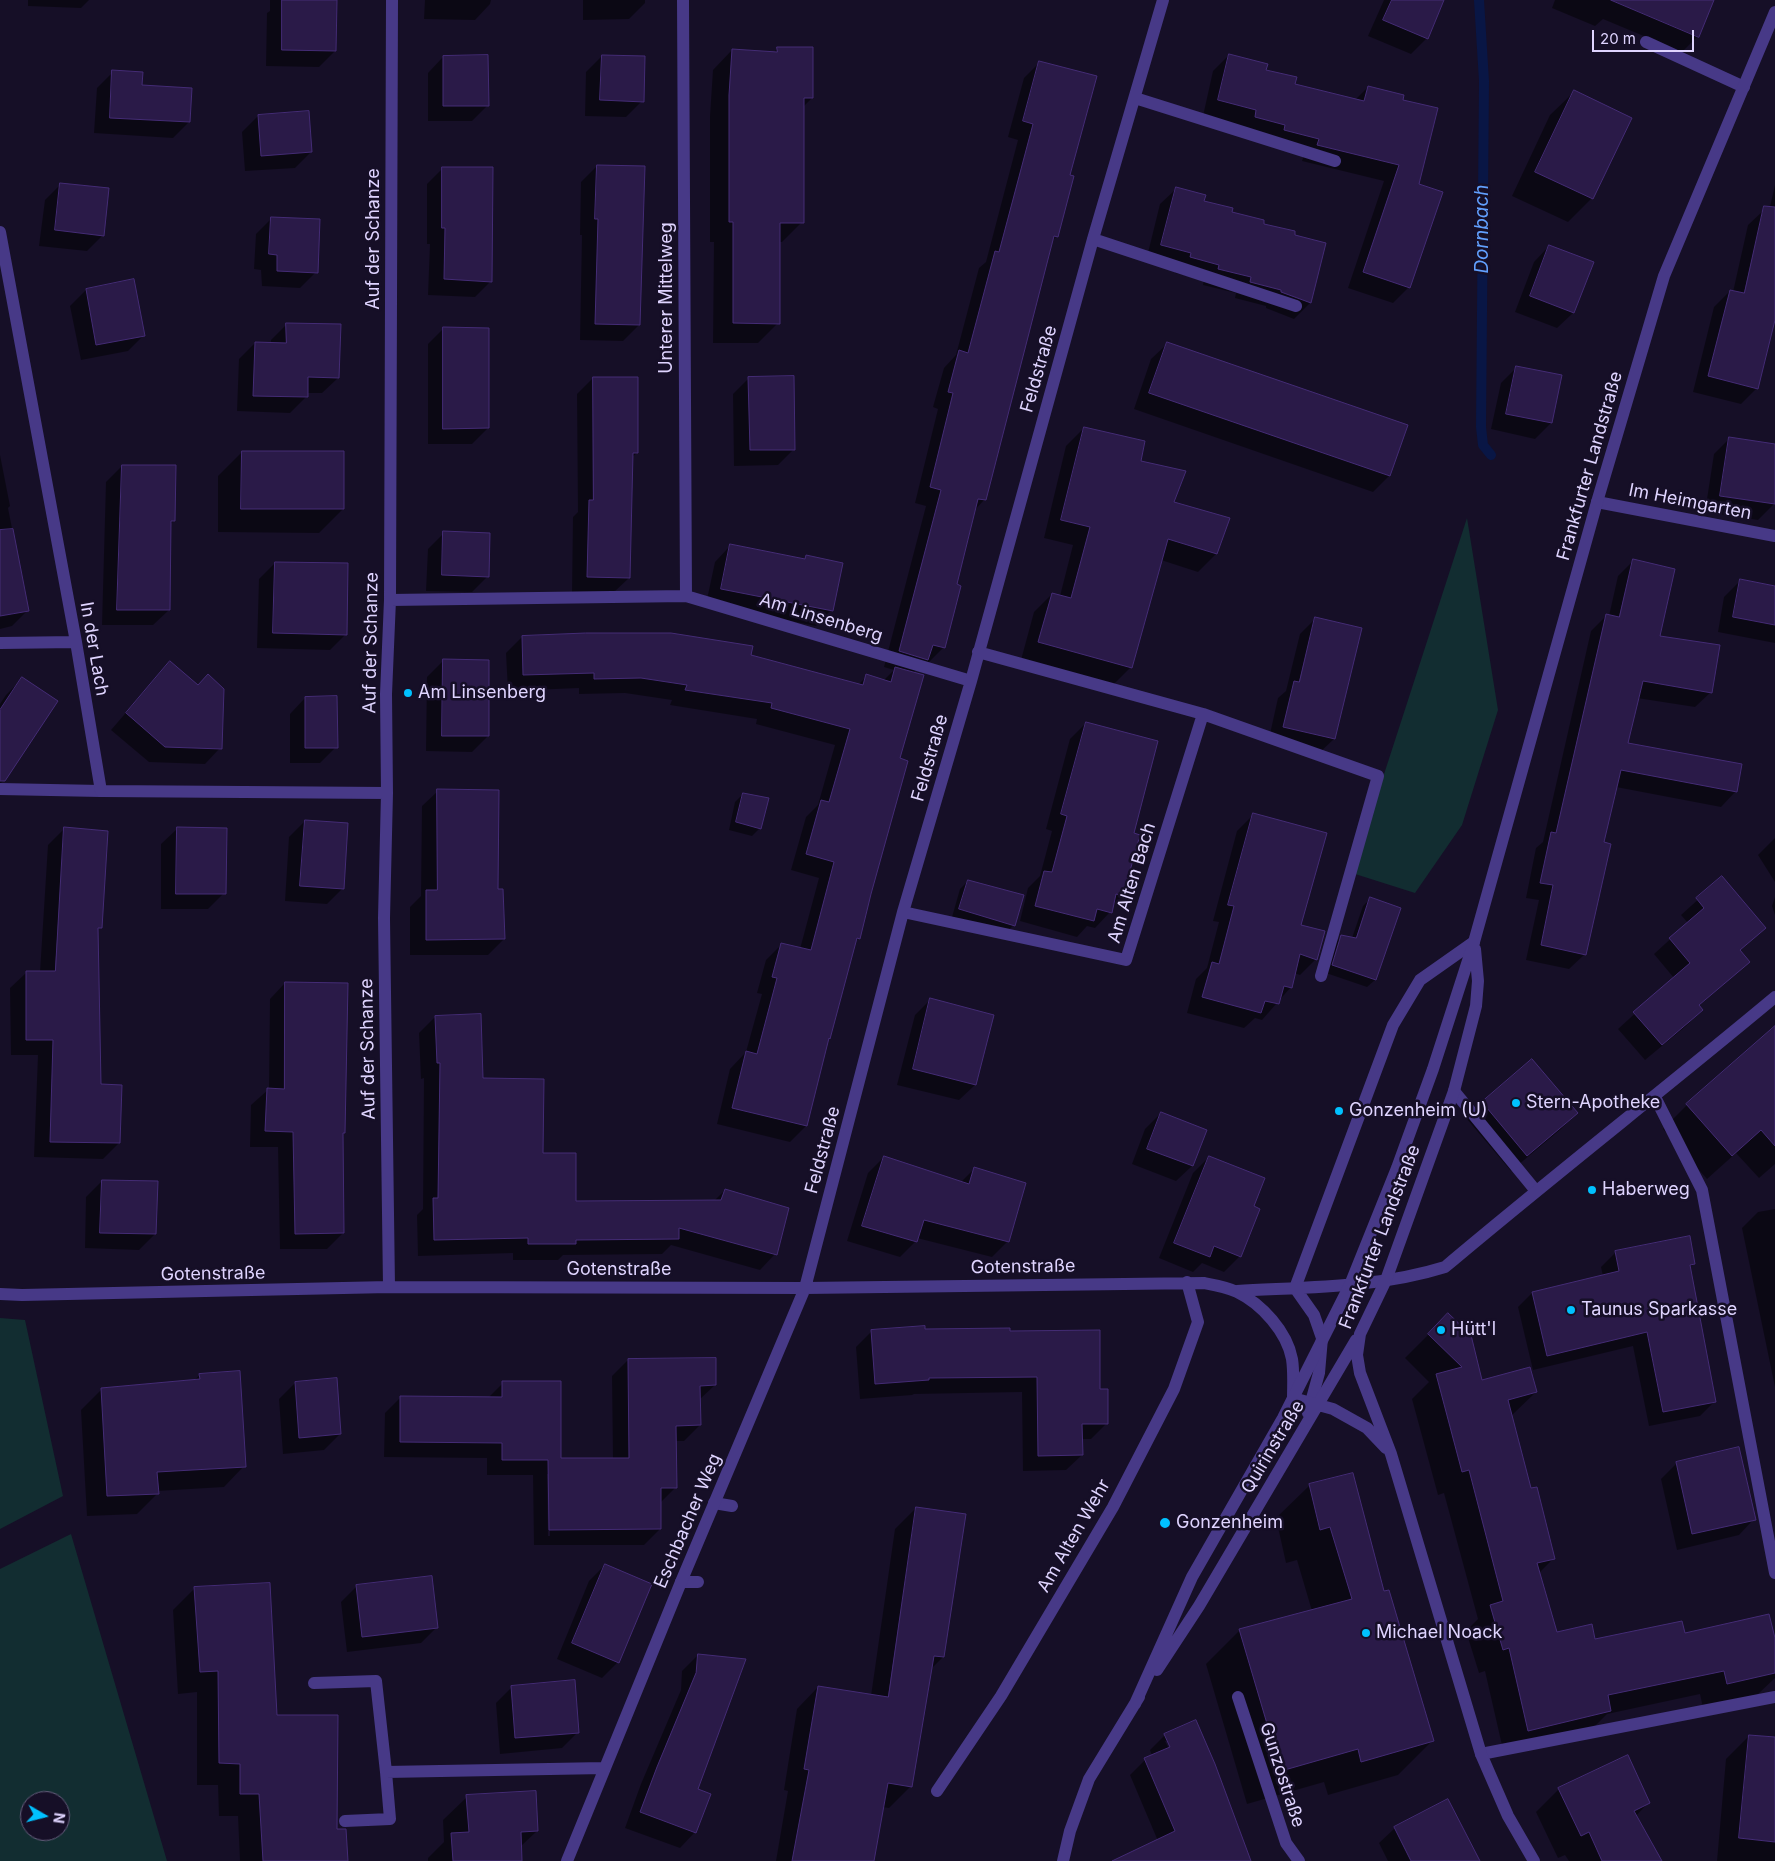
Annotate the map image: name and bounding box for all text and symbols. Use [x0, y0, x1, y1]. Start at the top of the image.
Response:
scale bar [1595, 20, 1698, 52]
text: 20 m [1600, 29, 1636, 48]
street label: Auf der Schanze [363, 168, 385, 310]
water label: Dornbach [1471, 184, 1493, 274]
street label: Unterer Mittelweg [656, 222, 678, 374]
street label: Feldstraße [1016, 323, 1062, 415]
street label: Frankfurter Landstraße [1553, 369, 1627, 563]
street label: Im Heimgarten [1627, 480, 1753, 524]
street label: Auf der Schanze [359, 572, 383, 714]
street label: Am Linsenberg [757, 589, 885, 647]
street label: In der Lach [75, 600, 113, 698]
place label: Am Linsenberg [418, 682, 546, 704]
marker: Am Linsenberg [402, 687, 414, 699]
street label: Feldstraße [907, 712, 953, 804]
street label: Am Alten Bach [1103, 820, 1161, 946]
street label: Auf der Schanze [356, 978, 380, 1120]
place label: Stern-Apotheke [1526, 1092, 1660, 1114]
marker: Stern-Apotheke [1510, 1097, 1522, 1109]
place label: Gonzenheim (U) [1349, 1100, 1488, 1122]
street label: Feldstraße [801, 1104, 845, 1196]
marker: Gonzenheim (U) [1333, 1105, 1345, 1117]
street label: Frankfurter Landstraße [1335, 1142, 1425, 1332]
place label: Haberweg [1602, 1179, 1690, 1201]
marker: Haberweg [1586, 1184, 1598, 1196]
street label: Gotenstraße [970, 1255, 1076, 1279]
street label: Gotenstraße [567, 1259, 671, 1281]
street label: Gotenstraße [160, 1262, 266, 1286]
place label: Taunus Sparkasse [1581, 1299, 1737, 1321]
marker: Taunus Sparkasse [1565, 1304, 1577, 1316]
place label: Hütt'l [1451, 1319, 1496, 1341]
marker: Hütt'l [1435, 1324, 1447, 1336]
street label: Quirinstraße [1237, 1397, 1309, 1497]
street label: Eschbacher Weg [650, 1450, 726, 1592]
street label: Am Alten Wehr [1033, 1476, 1115, 1596]
place label: Gonzenheim [1176, 1512, 1283, 1534]
marker: Gonzenheim [1158, 1516, 1172, 1530]
place label: Michael Noack [1376, 1622, 1502, 1644]
marker: Michael Noack [1360, 1627, 1372, 1639]
street label: Gunzostraße [1255, 1720, 1309, 1830]
north arrow [20, 1791, 70, 1841]
text: N [50, 1812, 69, 1824]

